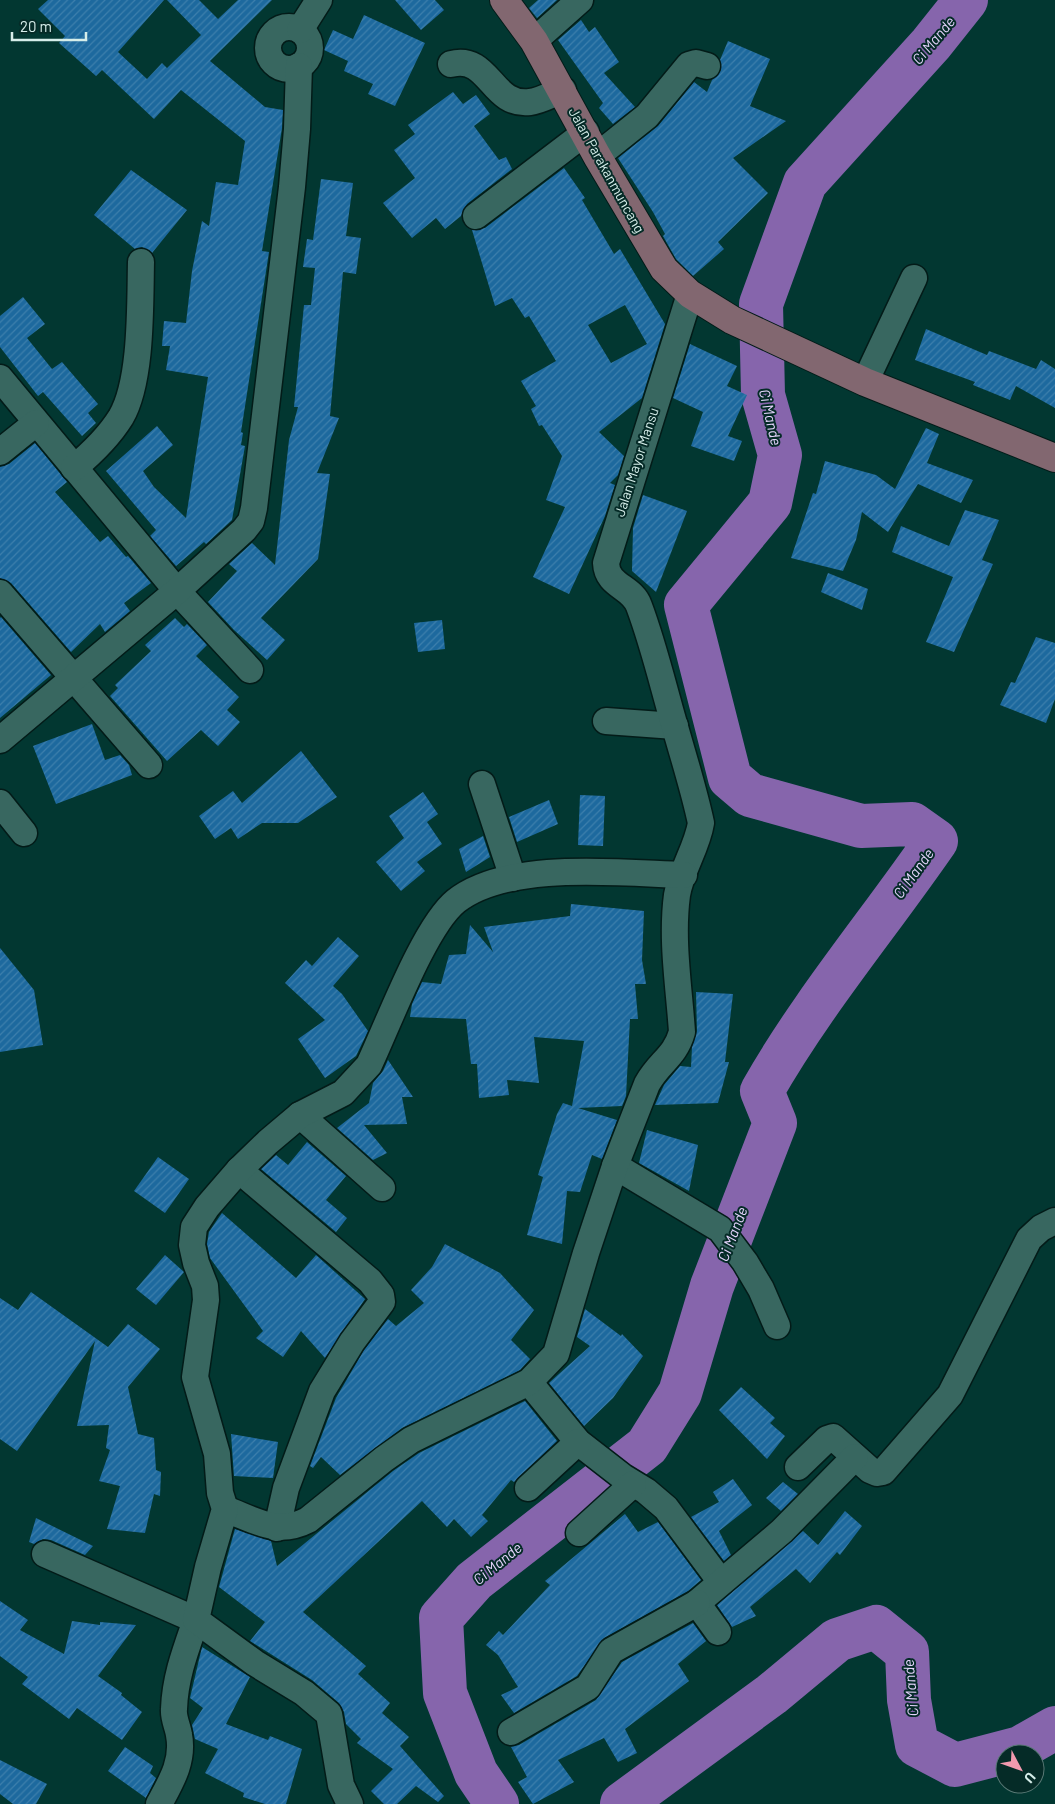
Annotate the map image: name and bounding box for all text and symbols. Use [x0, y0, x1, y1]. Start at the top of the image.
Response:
scale bar [12, 10, 86, 42]
water label: Ci Mande [908, 12, 958, 68]
text: 20 m [20, 17, 52, 35]
street label: Jalan Parakanmuncang [565, 104, 649, 236]
water label: Ci Mande [756, 387, 786, 447]
street label: Jalan Mayor Mansu [610, 405, 662, 519]
water label: Ci Mande [889, 844, 937, 901]
water label: Ci Mande [713, 1204, 751, 1264]
water label: Ci Mande [469, 1538, 525, 1588]
water label: Ci Mande [899, 1658, 921, 1717]
north arrow [995, 1744, 1045, 1794]
text: U [1021, 1769, 1039, 1787]

